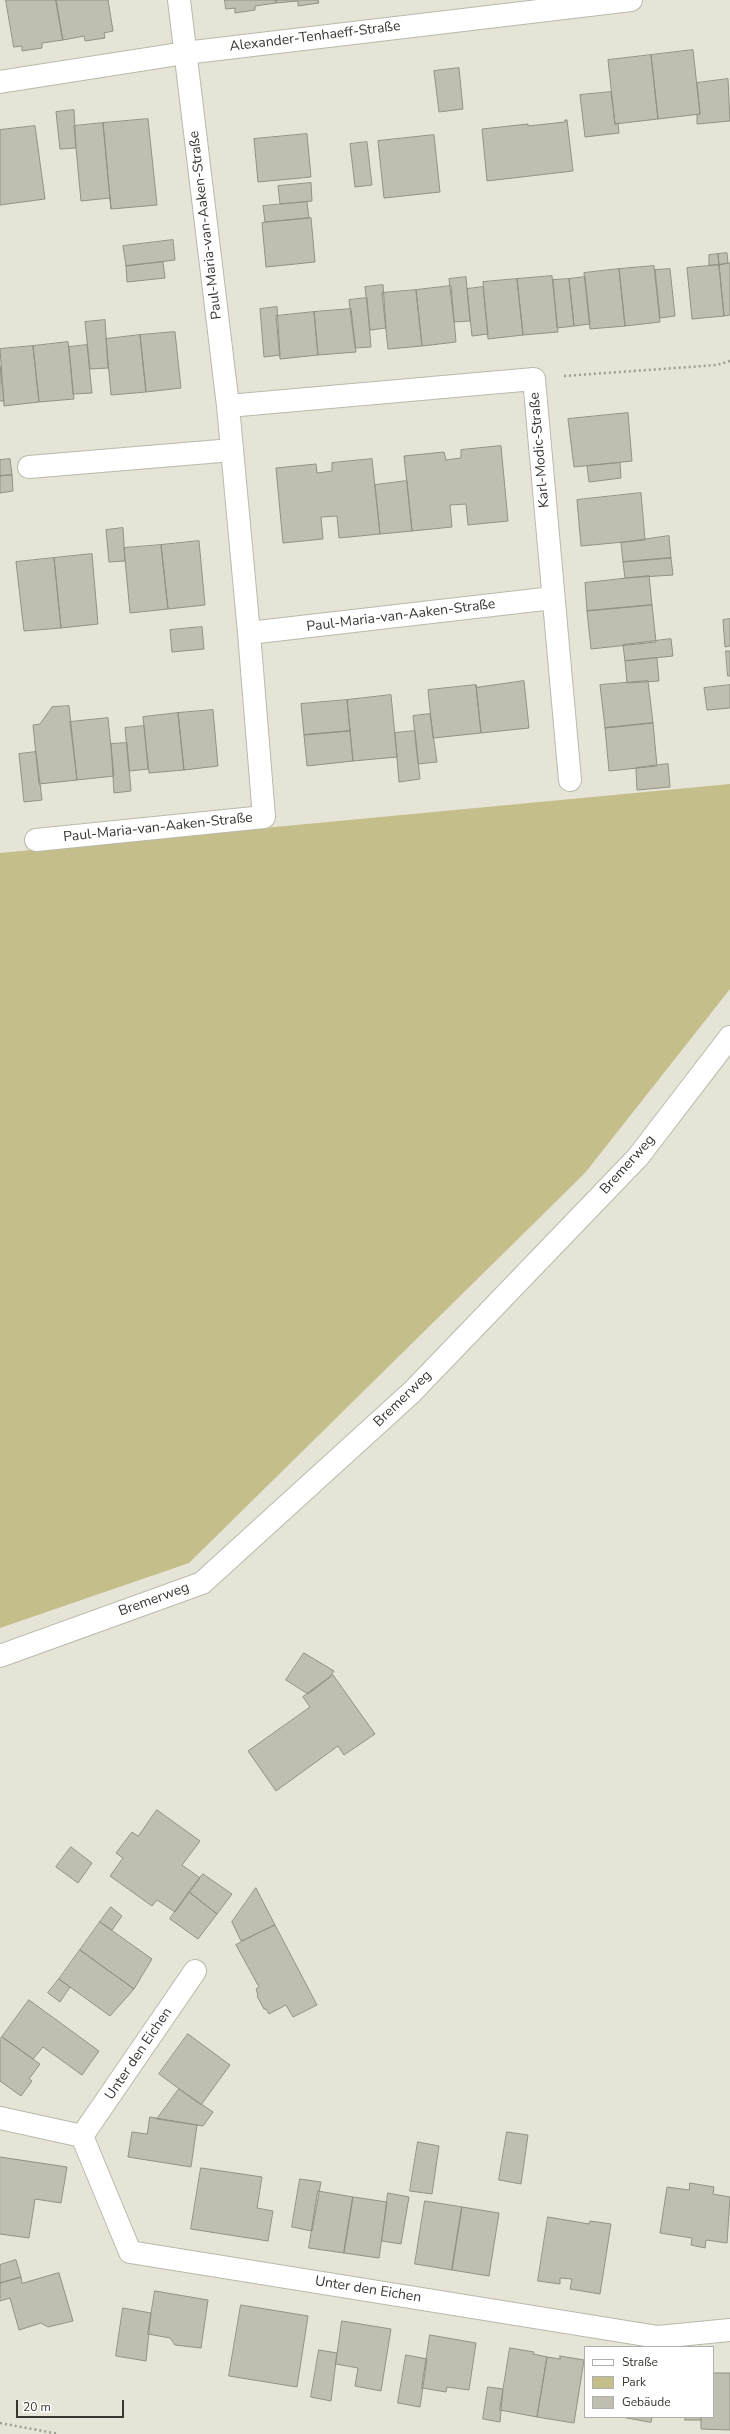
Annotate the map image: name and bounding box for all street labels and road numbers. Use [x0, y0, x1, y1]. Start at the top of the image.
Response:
street label: Alexander-Tenhaeff-Straße [229, 18, 401, 56]
street label: Paul-Maria-van-Aaken-Straße [186, 130, 226, 320]
street label: Karl-Modic-Straße [527, 391, 553, 509]
street label: Paul-Maria-van-Aaken-Straße [306, 596, 496, 636]
street label: Paul-Maria-van-Aaken-Straße [63, 810, 253, 846]
street label: Bremerweg [597, 1132, 659, 1198]
street label: Bremerweg [371, 1367, 435, 1431]
street label: Bremerweg [116, 1579, 192, 1621]
street label: Unter den Eichen [102, 2005, 176, 2103]
street label: Unter den Eichen [314, 2273, 422, 2307]

